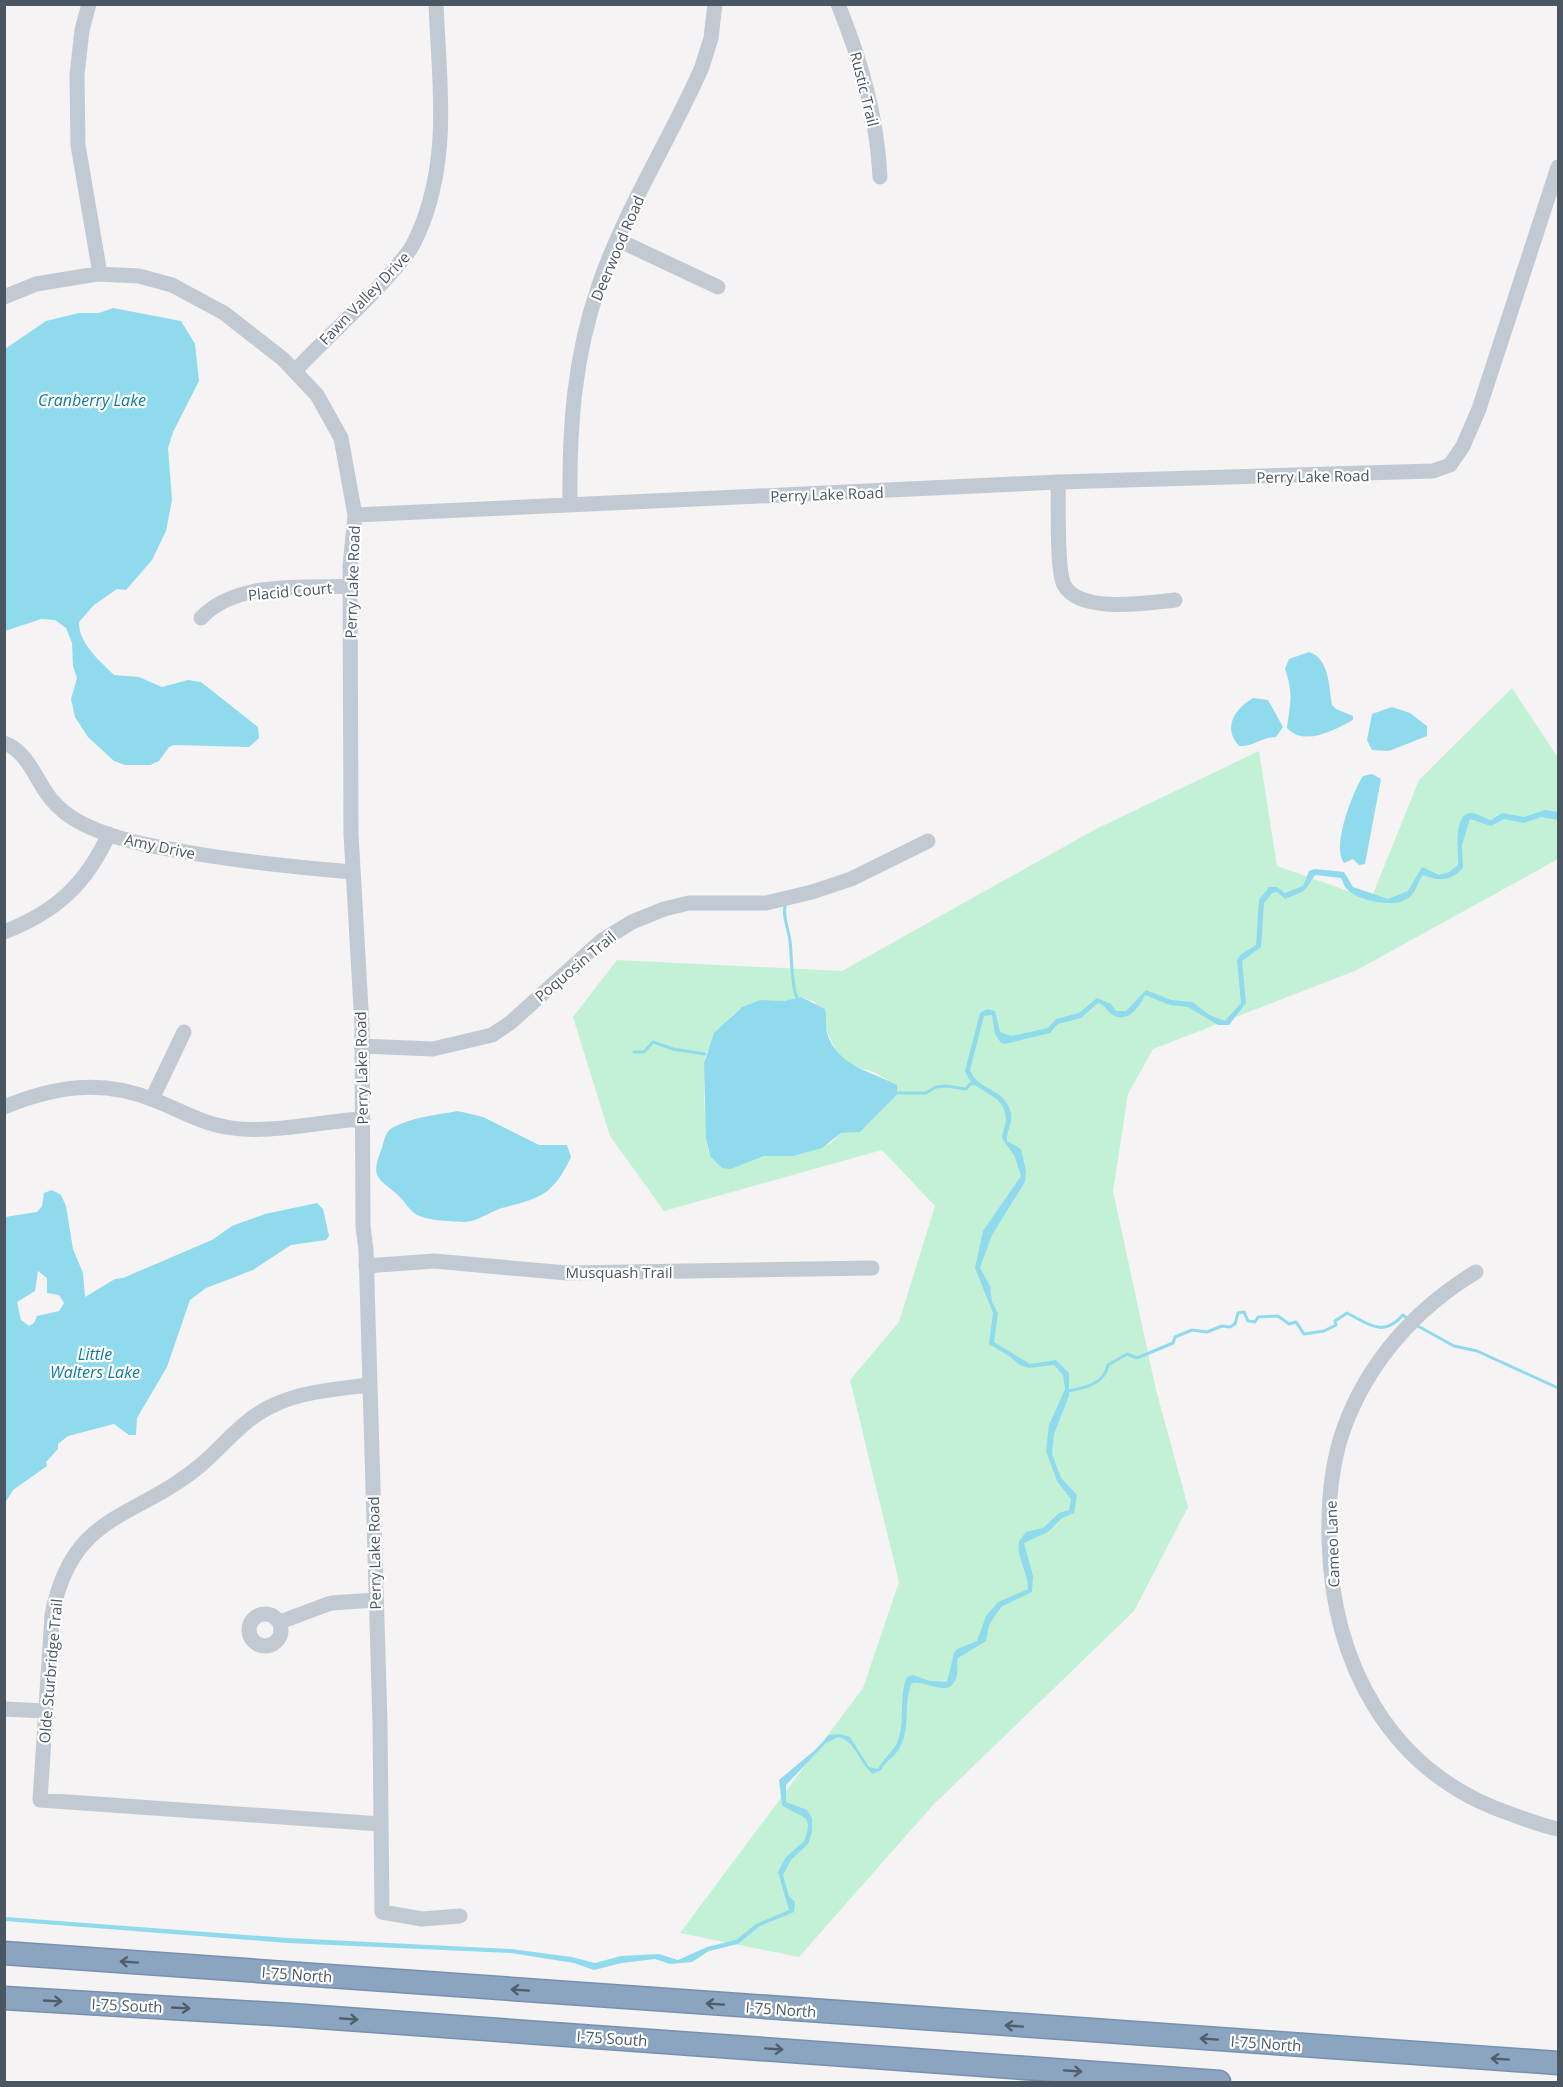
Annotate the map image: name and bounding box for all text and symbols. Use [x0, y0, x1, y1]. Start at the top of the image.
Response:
street label: Rustic Trail [846, 50, 884, 128]
street label: Deerwood Road [586, 192, 648, 304]
street label: Fawn Valley Drive [314, 247, 414, 349]
water label: Cranberry Lake [38, 389, 146, 411]
street label: Perry Lake Road [1256, 465, 1370, 487]
street label: Perry Lake Road [770, 482, 884, 506]
street label: Perry Lake Road [340, 525, 364, 639]
street label: Placid Court [247, 577, 333, 605]
street label: Amy Drive [123, 829, 197, 863]
street label: Poquosin Trail [530, 926, 620, 1006]
street label: Perry Lake Road [350, 1011, 372, 1125]
street label: Musquash Trail [565, 1262, 673, 1282]
water label: Little Walters Lake [50, 1343, 140, 1383]
street label: Perry Lake Road [363, 1496, 385, 1610]
street label: Cameo Lane [1320, 1500, 1344, 1588]
street label: Olde Sturbridge Trail [34, 1598, 66, 1744]
one-way arrow [119, 1956, 139, 1967]
street label: I-75 North [261, 1962, 333, 1986]
one-way arrow [511, 1984, 531, 1995]
street label: I-75 South [91, 1993, 163, 2017]
one-way arrow [43, 1996, 63, 2007]
street label: I-75 North [745, 1997, 817, 2021]
one-way arrow [705, 1999, 725, 2010]
one-way arrow [171, 2003, 191, 2014]
one-way arrow [339, 2014, 358, 2025]
one-way arrow [1005, 2020, 1025, 2031]
street label: I-75 South [576, 2026, 648, 2050]
street label: I-75 North [1230, 2031, 1302, 2055]
one-way arrow [1199, 2034, 1219, 2045]
one-way arrow [764, 2044, 783, 2055]
one-way arrow [1491, 2053, 1511, 2064]
one-way arrow [1063, 2065, 1083, 2076]

